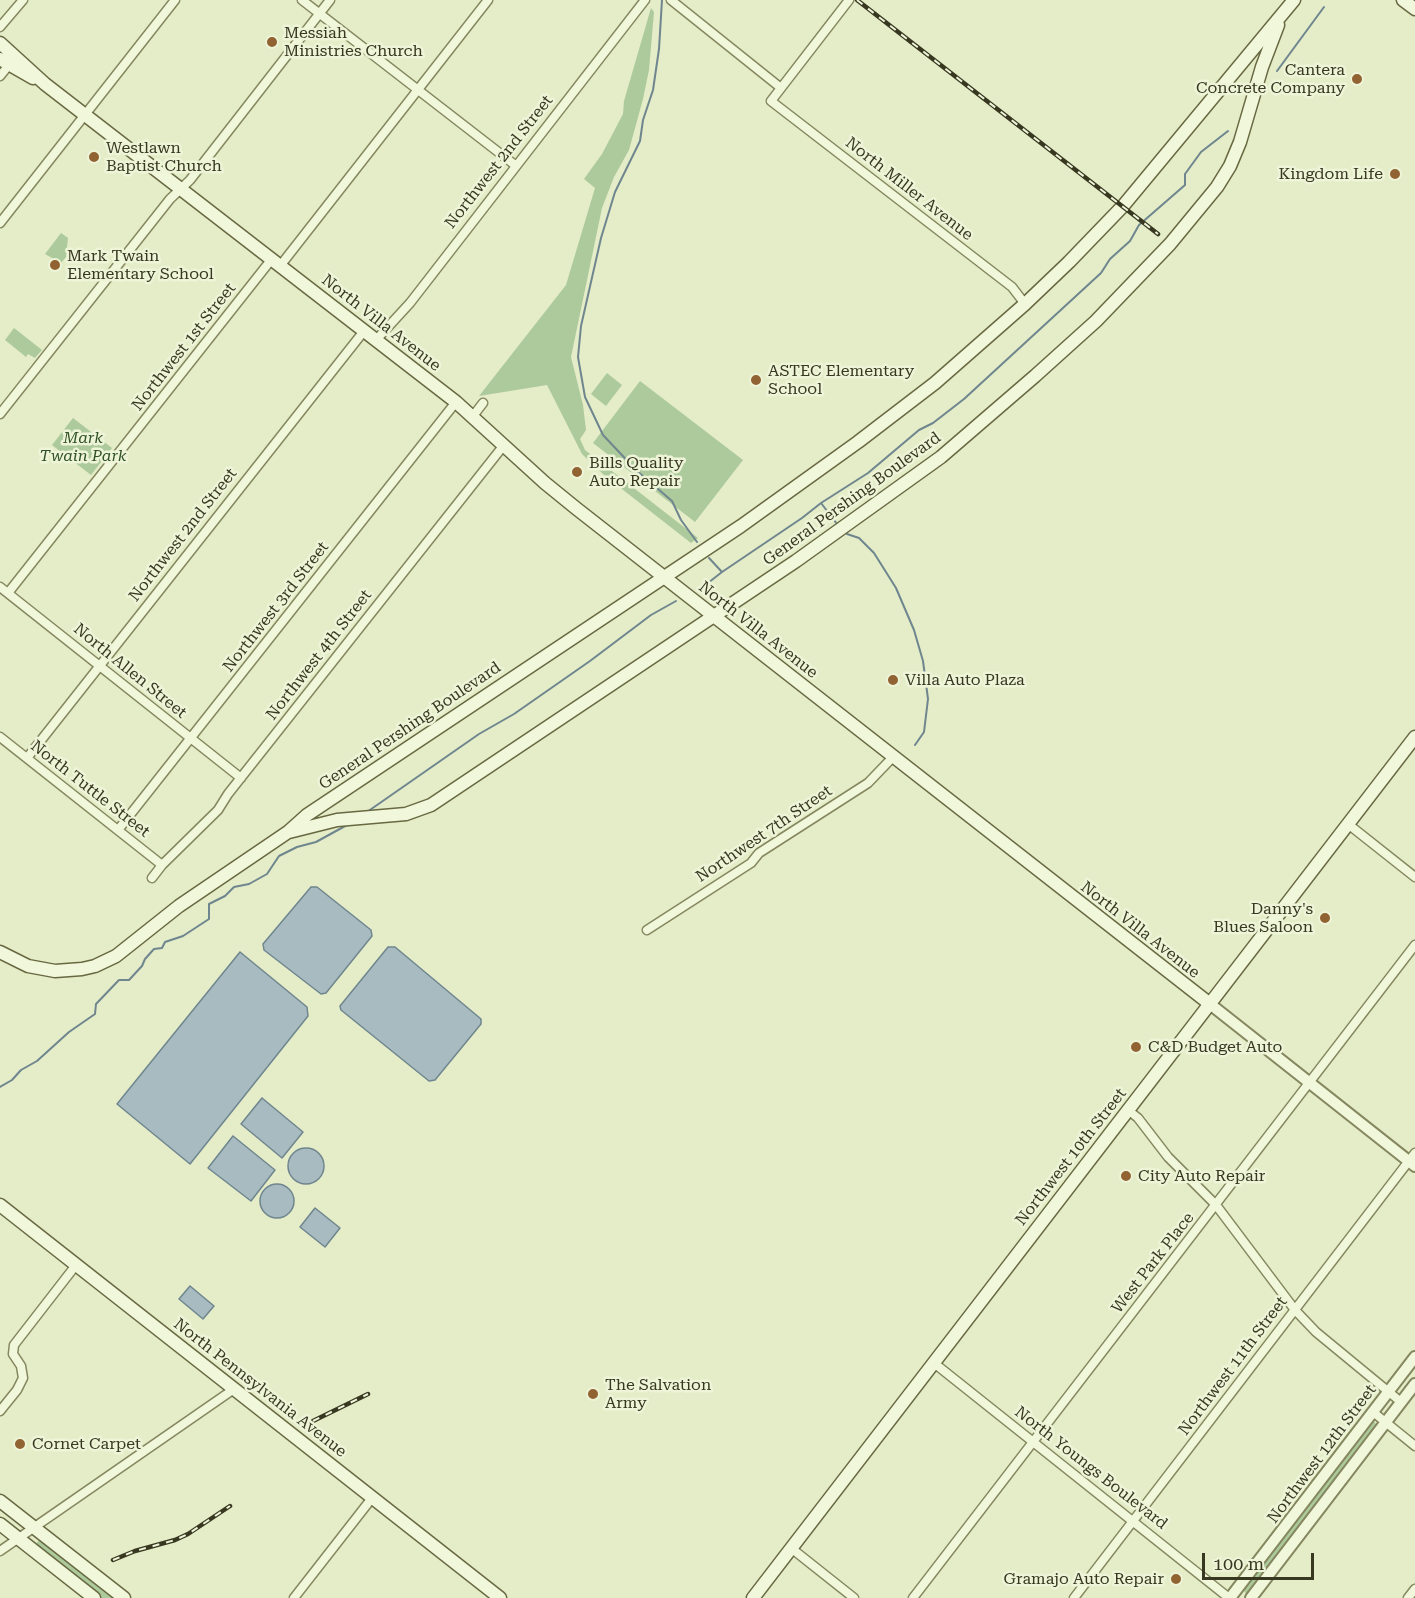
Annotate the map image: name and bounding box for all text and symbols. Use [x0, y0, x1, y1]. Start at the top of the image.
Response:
place label: Messiah Ministries Church [284, 23, 423, 61]
marker: Messiah Ministries Church [265, 35, 279, 49]
place label: Cantera Concrete Company [1196, 60, 1345, 98]
marker: Cantera Concrete Company [1350, 72, 1364, 86]
street label: Northwest 2nd Street [441, 91, 557, 233]
street label: North Miller Avenue [841, 133, 977, 245]
place label: Westlawn Baptist Church [106, 138, 222, 176]
marker: Westlawn Baptist Church [87, 150, 101, 164]
place label: Kingdom Life [1279, 164, 1383, 184]
marker: Kingdom Life [1388, 167, 1402, 181]
place label: Mark Twain Elementary School [67, 246, 214, 284]
marker: Mark Twain Elementary School [48, 258, 62, 272]
street label: North Villa Avenue [318, 271, 444, 375]
street label: Northwest 1st Street [128, 279, 240, 415]
place label: ASTEC Elementary School [768, 361, 914, 399]
marker: ASTEC Elementary School [749, 373, 763, 387]
park label: Mark Twain Park [40, 428, 126, 466]
street label: General Pershing Boulevard [759, 428, 945, 570]
place label: Bills Quality Auto Repair [589, 453, 683, 491]
street label: Northwest 2nd Street [125, 464, 241, 606]
marker: Bills Quality Auto Repair [570, 465, 584, 479]
street label: Northwest 3rd Street [219, 538, 333, 676]
street label: North Villa Avenue [695, 578, 821, 682]
street label: Northwest 4th Street [262, 586, 376, 724]
street label: North Allen Street [70, 619, 190, 723]
street label: General Pershing Boulevard [316, 658, 504, 794]
place label: Villa Auto Plaza [905, 670, 1025, 690]
marker: Villa Auto Plaza [886, 673, 900, 687]
street label: North Tuttle Street [27, 737, 153, 841]
street label: Northwest 7th Street [692, 781, 836, 887]
street label: North Villa Avenue [1077, 878, 1203, 982]
place label: Danny's Blues Saloon [1213, 899, 1313, 937]
marker: Danny's Blues Saloon [1318, 911, 1332, 925]
place label: C&D Budget Auto [1148, 1037, 1282, 1057]
marker: C&D Budget Auto [1129, 1040, 1143, 1054]
street label: Northwest 10th Street [1011, 1085, 1131, 1229]
place label: City Auto Repair [1138, 1166, 1265, 1186]
marker: City Auto Repair [1119, 1169, 1133, 1183]
street label: West Park Place [1108, 1209, 1198, 1317]
street label: Northwest 11th Street [1175, 1293, 1291, 1439]
street label: North Pennsylvania Avenue [170, 1315, 350, 1461]
place label: The Salvation Army [605, 1375, 711, 1413]
street label: Northwest 12th Street [1264, 1381, 1380, 1527]
marker: The Salvation Army [586, 1387, 600, 1401]
street label: North Youngs Boulevard [1011, 1402, 1171, 1534]
place label: Cornet Carpet [32, 1434, 141, 1454]
marker: Cornet Carpet [13, 1437, 27, 1451]
scale bar [1205, 1541, 1318, 1579]
text: 100 m [1213, 1553, 1264, 1574]
place label: Gramajo Auto Repair [1003, 1569, 1164, 1589]
marker: Gramajo Auto Repair [1169, 1572, 1183, 1586]

